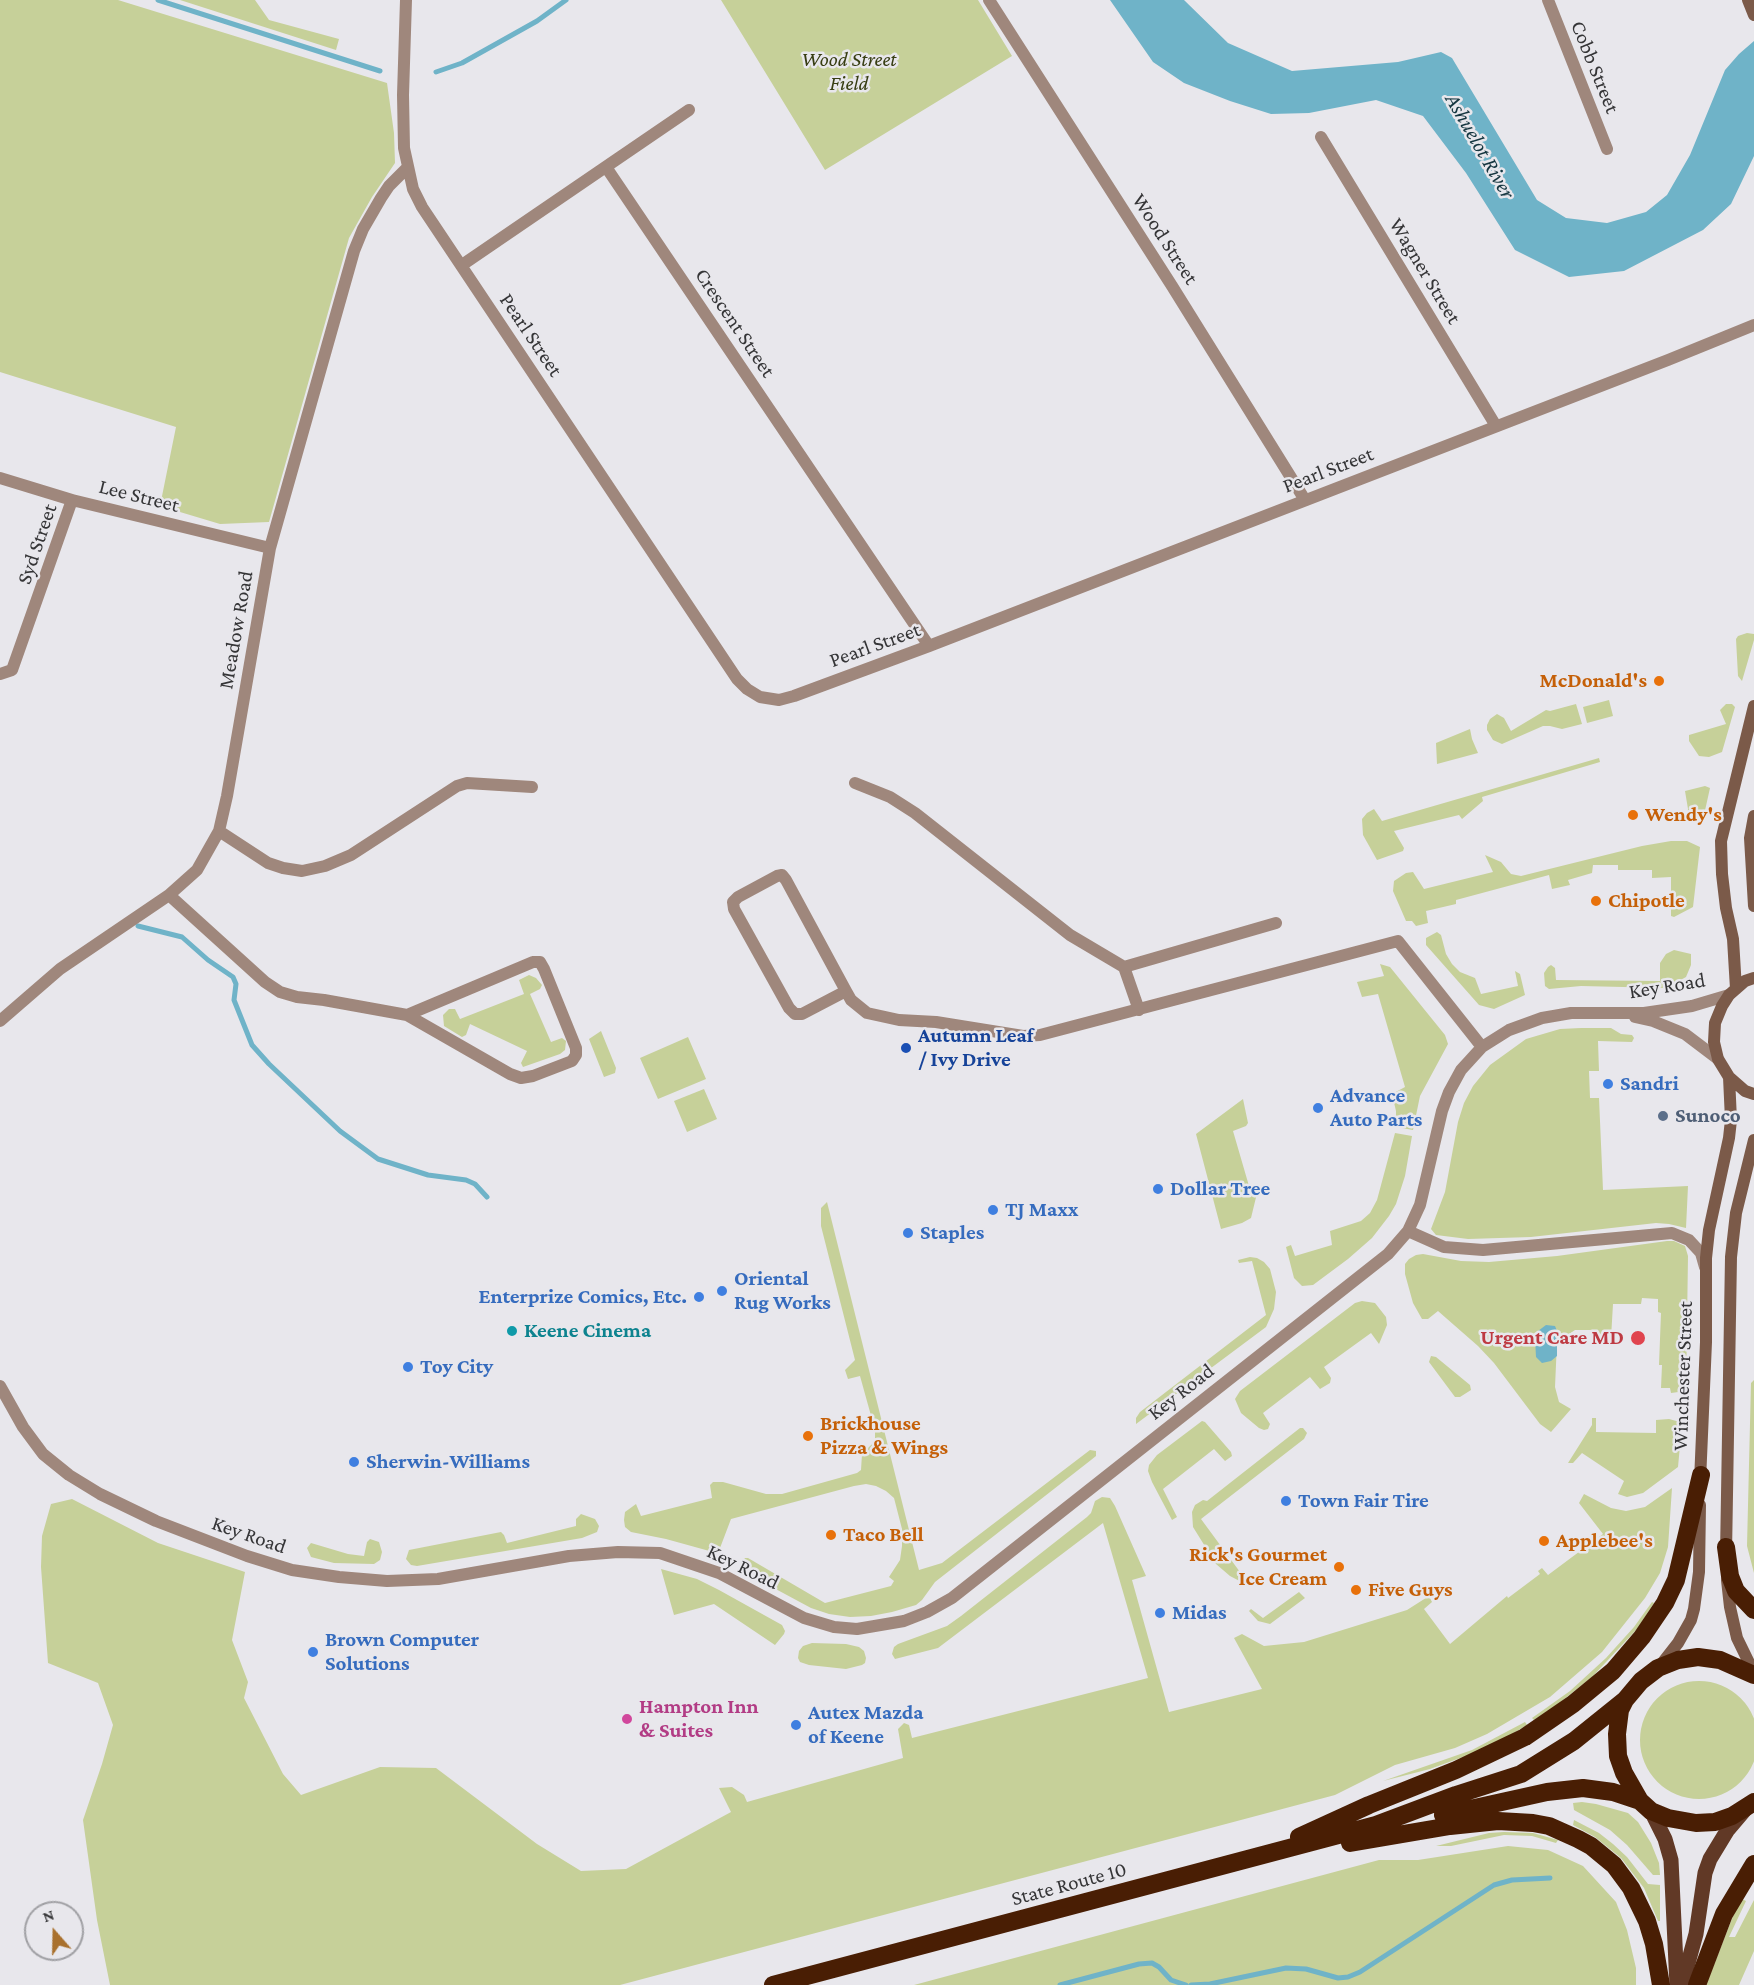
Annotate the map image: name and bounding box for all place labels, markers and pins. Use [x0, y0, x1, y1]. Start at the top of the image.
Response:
place label: McDonald's [1540, 668, 1647, 694]
marker: McDonald's [1652, 674, 1666, 688]
place label: Wendy's [1645, 802, 1722, 828]
marker: Wendy's [1626, 808, 1640, 822]
place label: Chipotle [1608, 888, 1685, 914]
marker: Chipotle [1589, 894, 1603, 908]
place label: Autumn Leaf / Ivy Drive [918, 1023, 1034, 1073]
marker: Autumn Leaf / Ivy Drive [899, 1041, 913, 1055]
place label: Sandri [1620, 1071, 1679, 1097]
marker: Sandri [1601, 1077, 1615, 1091]
place label: Advance Auto Parts [1330, 1083, 1422, 1133]
marker: Advance Auto Parts [1311, 1101, 1325, 1115]
place label: Sunoco [1675, 1103, 1741, 1129]
marker: Sunoco [1656, 1109, 1670, 1123]
place label: Dollar Tree [1170, 1176, 1270, 1202]
marker: Dollar Tree [1151, 1182, 1165, 1196]
place label: TJ Maxx [1005, 1197, 1078, 1223]
marker: TJ Maxx [986, 1203, 1000, 1217]
place label: Staples [920, 1220, 984, 1246]
marker: Staples [901, 1226, 915, 1240]
place label: Oriental Rug Works [734, 1266, 831, 1316]
place label: Enterprize Comics, Etc. [478, 1284, 687, 1310]
marker: Oriental Rug Works [715, 1284, 729, 1298]
marker: Enterprize Comics, Etc. [692, 1290, 706, 1304]
place label: Keene Cinema [524, 1318, 651, 1344]
marker: Keene Cinema [505, 1324, 519, 1338]
place label: Urgent Care MD [1480, 1325, 1624, 1351]
marker: Urgent Care MD [1629, 1329, 1647, 1347]
place label: Toy City [420, 1354, 493, 1380]
marker: Toy City [401, 1360, 415, 1374]
place label: Brickhouse Pizza & Wings [820, 1411, 948, 1461]
marker: Brickhouse Pizza & Wings [801, 1429, 815, 1443]
place label: Sherwin-Williams [366, 1449, 530, 1475]
marker: Sherwin-Williams [347, 1455, 361, 1469]
place label: Town Fair Tire [1298, 1488, 1429, 1514]
marker: Town Fair Tire [1279, 1494, 1293, 1508]
place label: Taco Bell [843, 1522, 924, 1548]
marker: Taco Bell [824, 1528, 838, 1542]
place label: Applebee's [1556, 1528, 1653, 1554]
marker: Applebee's [1537, 1534, 1551, 1548]
place label: Rick's Gourmet Ice Cream [1189, 1542, 1327, 1592]
marker: Rick's Gourmet Ice Cream [1332, 1560, 1346, 1574]
place label: Five Guys [1368, 1577, 1453, 1603]
marker: Five Guys [1349, 1583, 1363, 1597]
place label: Midas [1172, 1600, 1227, 1626]
marker: Midas [1153, 1606, 1167, 1620]
place label: Brown Computer Solutions [325, 1627, 479, 1677]
marker: Brown Computer Solutions [306, 1645, 320, 1659]
place label: Hampton Inn & Suites [639, 1694, 759, 1744]
place label: Autex Mazda of Keene [808, 1700, 923, 1750]
marker: Hampton Inn & Suites [620, 1712, 634, 1726]
marker: Autex Mazda of Keene [789, 1718, 803, 1732]

